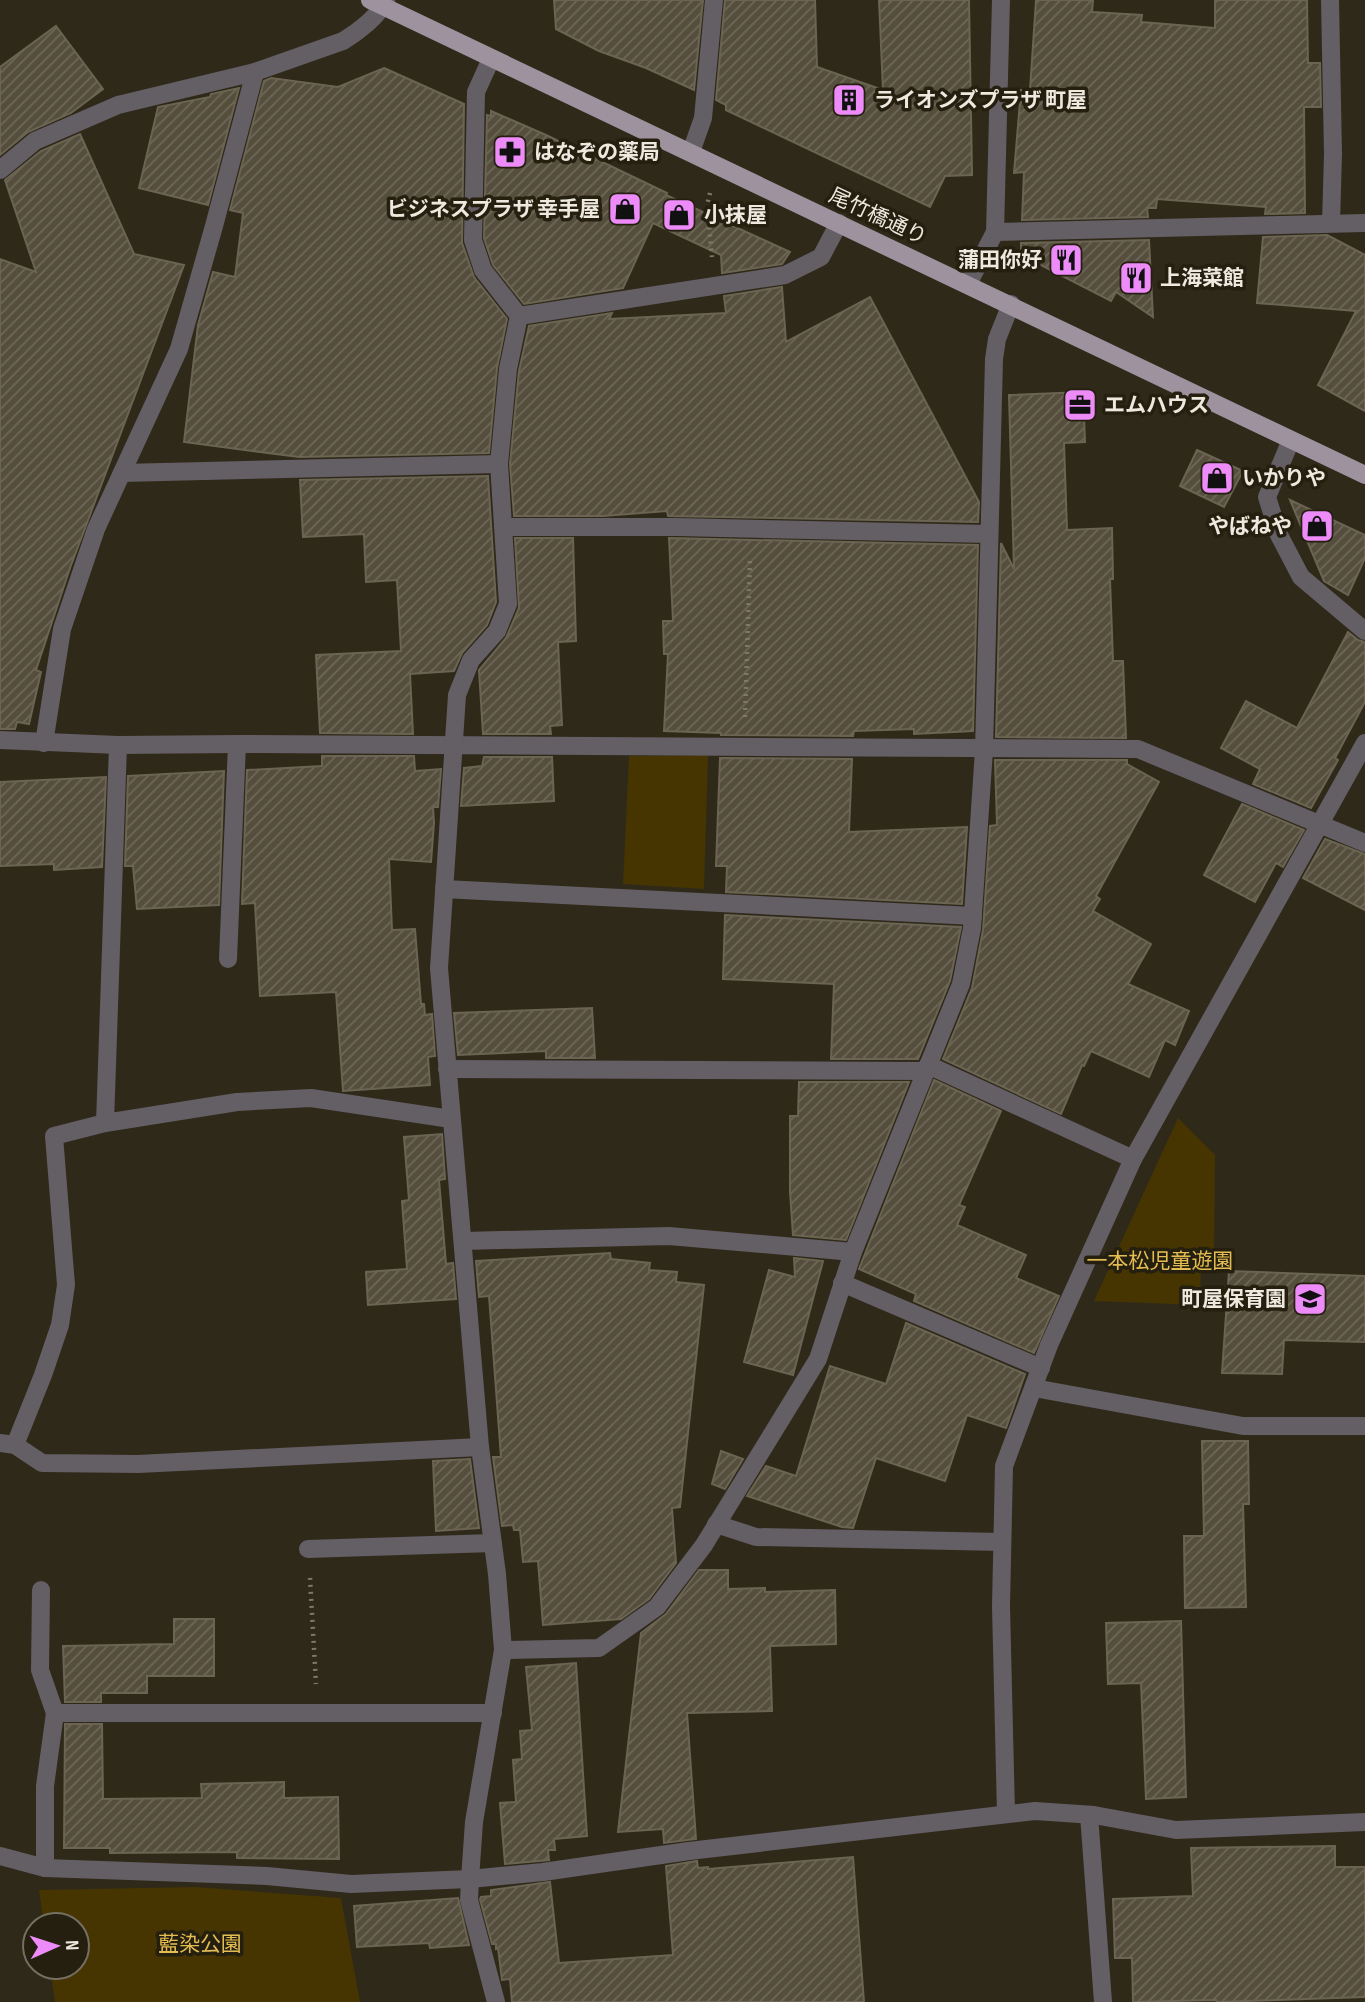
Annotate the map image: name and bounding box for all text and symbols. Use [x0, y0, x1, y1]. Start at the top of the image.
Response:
building icon: ライオンズプラザ 町屋 [830, 81, 868, 119]
place label: ライオンズプラザ 町屋 [874, 88, 1087, 113]
pharmacy icon: はなぞの薬局 [491, 133, 529, 171]
place label: はなぞの薬局 [534, 140, 660, 165]
street label: 尾竹橋通り [825, 183, 931, 250]
shop icon: ビジネスプラザ 幸手屋 [606, 190, 644, 228]
shop icon: 小抹屋 [660, 196, 698, 234]
place label: ビジネスプラザ 幸手屋 [387, 197, 600, 222]
place label: 小抹屋 [704, 203, 767, 228]
restaurant icon: 蒲田你好 [1047, 241, 1085, 279]
place label: 蒲田你好 [958, 248, 1042, 273]
restaurant icon: 上海菜館 [1117, 259, 1155, 297]
place label: 上海菜館 [1160, 266, 1244, 291]
office icon: エムハウス [1061, 386, 1099, 424]
place label: エムハウス [1104, 393, 1209, 418]
shop icon: いかりや [1198, 459, 1236, 497]
place label: いかりや [1242, 466, 1326, 491]
shop icon: やばねや [1298, 507, 1336, 545]
place label: やばねや [1208, 514, 1292, 539]
park label: 一本松児童遊園 [1087, 1249, 1234, 1274]
school or university icon: 町屋保育園 [1291, 1280, 1329, 1318]
place label: 町屋保育園 [1181, 1287, 1286, 1312]
north arrow [21, 1911, 91, 1981]
park label: 藍染公園 [158, 1932, 242, 1957]
text: N [60, 1940, 83, 1951]

